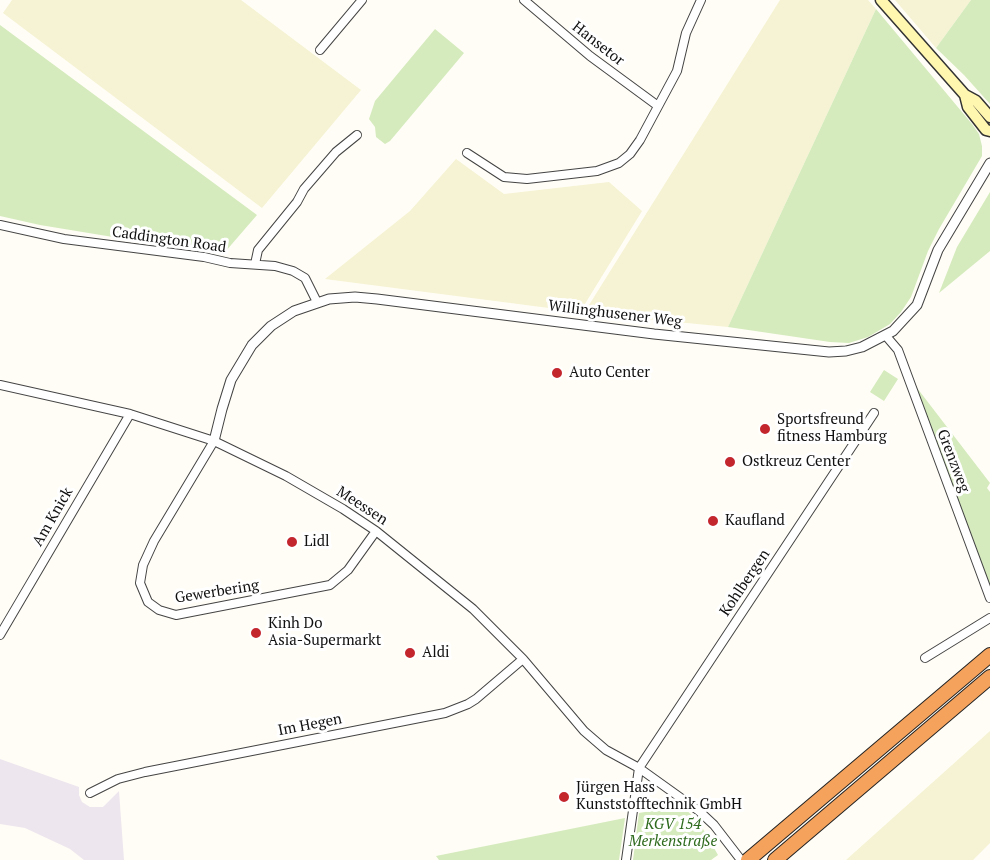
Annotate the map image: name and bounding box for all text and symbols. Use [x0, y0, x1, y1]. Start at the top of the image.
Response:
street label: Hansetor [568, 18, 628, 70]
street label: Caddington Road [111, 223, 227, 257]
street label: Willinghusener Weg [547, 297, 683, 331]
place label: Auto Center [569, 364, 650, 382]
marker: Auto Center [550, 366, 564, 380]
place label: Sportsfreund fitness Hamburg [777, 411, 887, 446]
marker: Sportsfreund fitness Hamburg [758, 422, 772, 436]
street label: Grenzweg [933, 427, 973, 495]
place label: Ostkreuz Center [742, 453, 850, 471]
marker: Ostkreuz Center [723, 455, 737, 469]
street label: Meessen [333, 483, 391, 529]
street label: Am Knick [29, 484, 77, 550]
place label: Kaufland [725, 512, 785, 530]
marker: Kaufland [706, 514, 720, 528]
place label: Lidl [304, 533, 330, 551]
marker: Lidl [285, 535, 299, 549]
street label: Kohlbergen [716, 546, 774, 620]
street label: Gewerbering [174, 576, 260, 608]
place label: Kinh Do Asia-Supermarkt [268, 615, 381, 650]
marker: Kinh Do Asia-Supermarkt [249, 626, 263, 640]
place label: Aldi [422, 644, 450, 662]
marker: Aldi [403, 646, 417, 660]
street label: Im Hegen [277, 710, 343, 740]
place label: Jürgen Hass Kunststofftechnik GmbH [576, 779, 742, 814]
marker: Jürgen Hass Kunststofftechnik GmbH [557, 790, 571, 804]
park label: KGV 154 Merkenstraße [629, 816, 717, 851]

